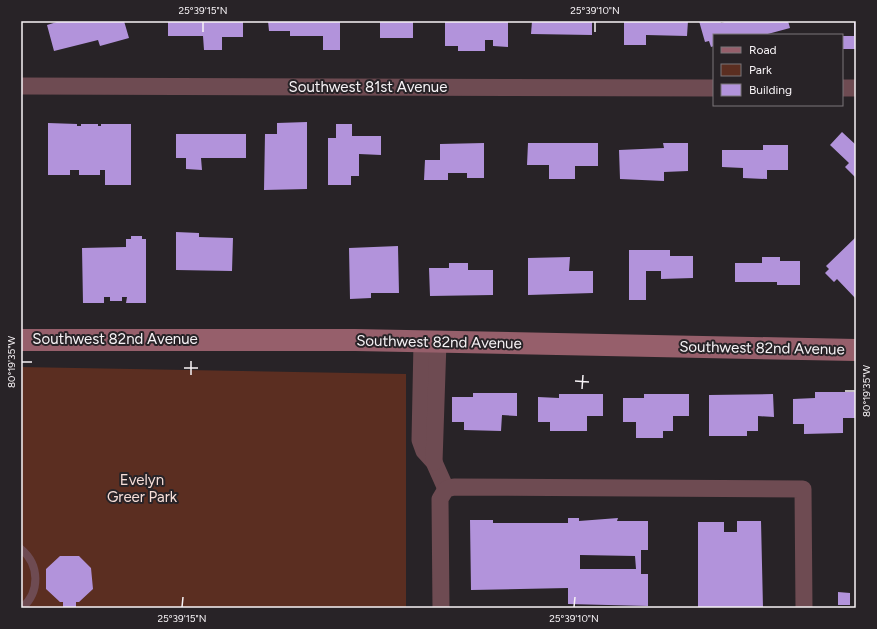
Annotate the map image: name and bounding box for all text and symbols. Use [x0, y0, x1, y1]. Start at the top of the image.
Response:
text: 25°39'15"N [179, 4, 227, 17]
text: 25°39'10"N [570, 4, 620, 17]
legend [713, 34, 843, 106]
text: Road [749, 43, 777, 57]
text: Park [749, 63, 772, 77]
street label: Southwest 81st Avenue [289, 78, 447, 96]
text: Building [749, 83, 792, 97]
street label: Southwest 82nd Avenue [32, 330, 198, 348]
street label: Southwest 82nd Avenue [356, 332, 522, 352]
text: 80°19'35"W [5, 336, 18, 388]
street label: Southwest 82nd Avenue [679, 338, 845, 358]
text: 80°19'35"W [860, 365, 873, 417]
park label: Evelyn Greer Park [107, 471, 178, 506]
text: 25°39'15"N [158, 612, 206, 625]
text: 25°39'10"N [549, 612, 599, 625]

